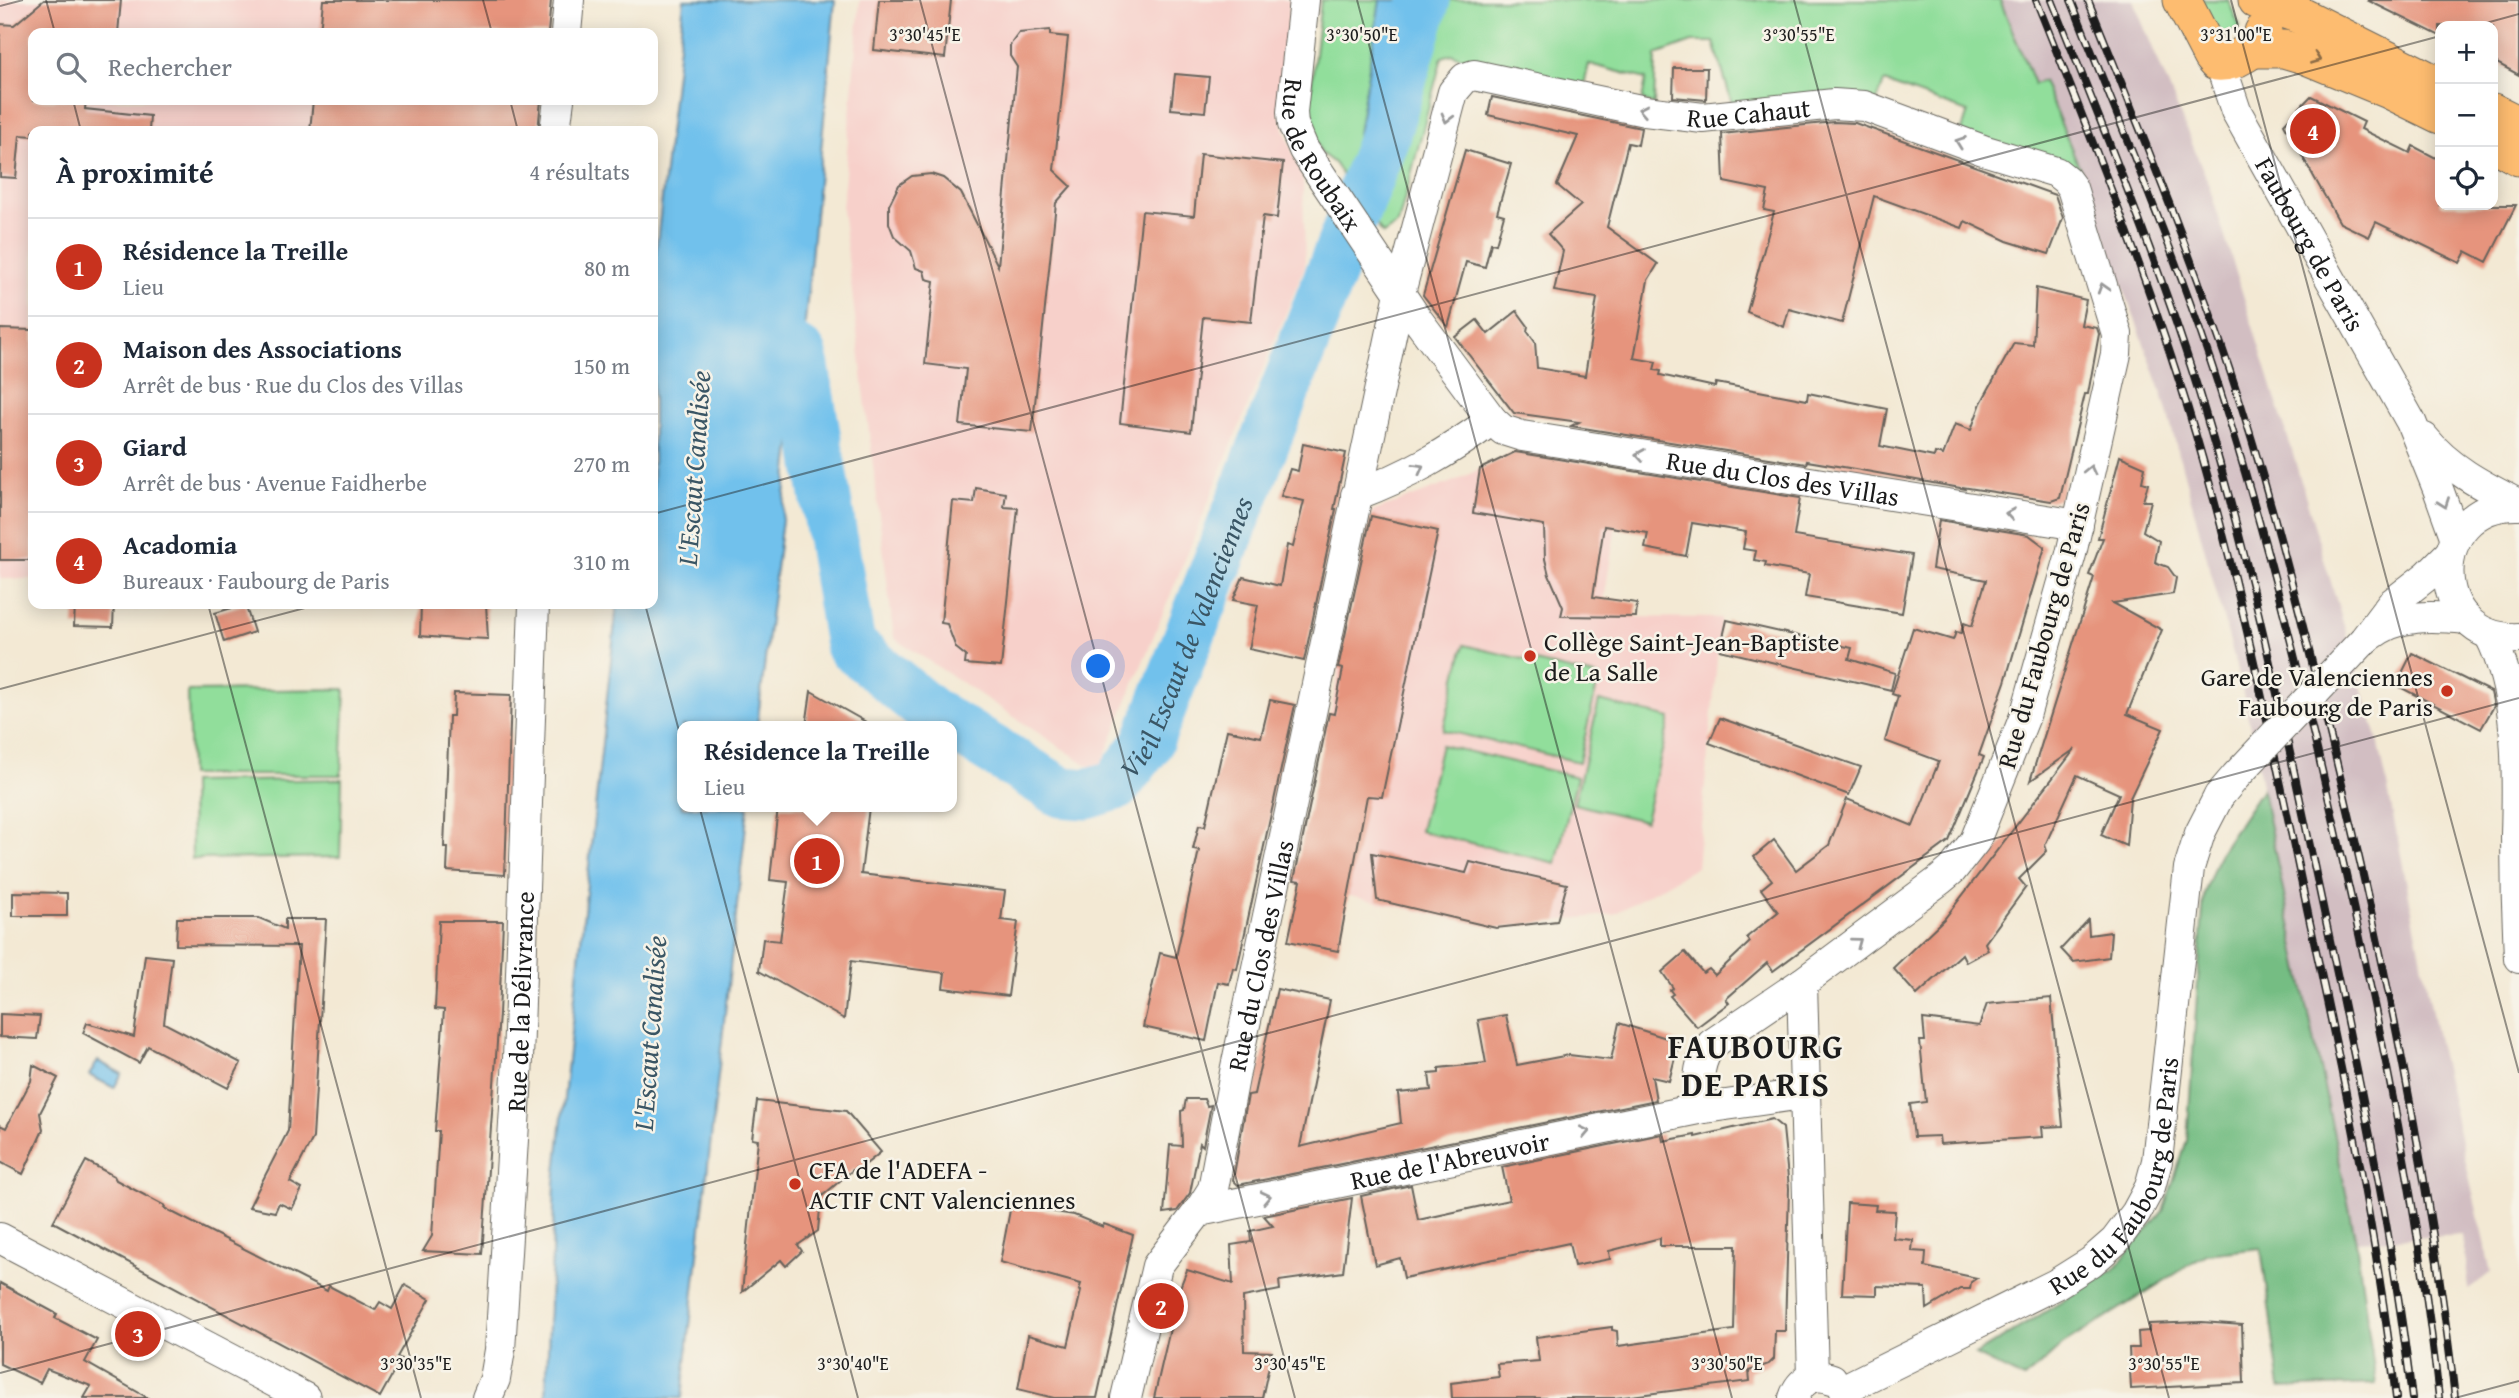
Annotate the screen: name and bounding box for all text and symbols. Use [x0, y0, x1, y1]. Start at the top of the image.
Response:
text: 3°30'45"E [889, 21, 961, 48]
text: 3°30'50"E [1326, 21, 1398, 48]
text: 3°30'55"E [1763, 21, 1835, 48]
text: 3°31'00"E [2200, 21, 2272, 48]
map controls [2435, 21, 2498, 210]
button: + [2435, 21, 2498, 84]
search box [28, 28, 658, 105]
text: Rechercher [108, 47, 232, 86]
icon: search [52, 48, 90, 86]
one-way arrow [2310, 51, 2322, 65]
street label: Rue de Roubaix [1272, 77, 1373, 239]
button: − [2435, 84, 2498, 147]
street label: Rue Cahaut [1685, 87, 1812, 137]
one-way arrow [1637, 103, 1649, 118]
pin: 4 [2290, 105, 2336, 157]
one-way arrow [1441, 112, 1455, 124]
one-way arrow [1955, 136, 1967, 150]
button: locate [2435, 147, 2498, 210]
street label: Faubourg de Paris [2246, 149, 2375, 338]
text: À proximité [56, 150, 214, 194]
text: 4 résultats [529, 155, 630, 188]
text: Résidence la Treille [123, 231, 348, 270]
text: 1 [73, 251, 85, 284]
text: 80 m [584, 251, 630, 284]
text: Lieu [123, 270, 164, 303]
one-way arrow [2097, 282, 2111, 294]
text: Maison des Associations [123, 329, 402, 368]
text: 2 [73, 349, 85, 382]
text: 150 m [573, 349, 630, 382]
text: Arrêt de bus · Rue du Clos des Villas [123, 368, 463, 401]
water label: L'Escaut Canalisée [666, 369, 720, 568]
text: Giard [123, 427, 187, 466]
street label: Rue du Clos des Villas [1664, 440, 1902, 516]
text: 3 [73, 447, 85, 480]
text: 270 m [573, 447, 630, 480]
one-way arrow [1634, 448, 1646, 463]
one-way arrow [1412, 463, 1424, 476]
one-way arrow [2082, 464, 2096, 476]
text: Arrêt de bus · Avenue Faidherbe [123, 466, 427, 499]
water label: Vieil Escaut de Valenciennes [1108, 490, 1262, 786]
one-way arrow [2435, 496, 2449, 508]
street label: Rue du Faubourg de Paris [1986, 497, 2100, 773]
one-way arrow [2004, 507, 2016, 522]
text: Acadomia [123, 525, 237, 564]
text: 4 [73, 545, 85, 578]
text: 310 m [573, 545, 630, 578]
text: Bureaux · Faubourg de Paris [123, 564, 390, 597]
place label: Collège Saint-Jean-Baptiste de La Salle [1544, 622, 1839, 691]
marker: Collège Saint-Jean-Baptiste de La Salle [1522, 648, 1538, 664]
your location [1081, 649, 1115, 683]
place label: Gare de Valenciennes Faubourg de Paris [2201, 657, 2433, 726]
marker: Gare de Valenciennes Faubourg de Paris [2439, 683, 2455, 699]
popup [677, 721, 957, 812]
text: Résidence la Treille [704, 731, 930, 770]
text: Lieu [704, 770, 745, 803]
pin: 1 [794, 835, 840, 887]
street label: Rue du Clos des Villas [1216, 836, 1303, 1075]
street label: Rue de la Délivrance [495, 891, 543, 1113]
water label: L'Escaut Canalisée [622, 934, 676, 1133]
one-way arrow [1849, 938, 1862, 951]
district label: FAUBOURG DE PARIS [1668, 1022, 1844, 1108]
street label: Rue du Faubourg de Paris [2040, 1055, 2188, 1304]
street label: Rue de l'Abreuvoir [1347, 1120, 1553, 1199]
one-way arrow [1579, 1126, 1591, 1141]
place label: CFA de l'ADEFA - ACTIF CNT Valenciennes [809, 1150, 1076, 1219]
marker: CFA de l'ADEFA - ACTIF CNT Valenciennes [787, 1176, 803, 1192]
one-way arrow [1260, 1191, 1272, 1206]
pin: 2 [1138, 1280, 1184, 1332]
pin: 3 [115, 1308, 161, 1360]
text: 3°30'35"E [380, 1350, 452, 1377]
text: 3°30'40"E [817, 1350, 889, 1377]
text: 3°30'45"E [1254, 1350, 1326, 1377]
text: 3°30'50"E [1691, 1350, 1763, 1377]
text: 3°30'55"E [2128, 1350, 2200, 1377]

